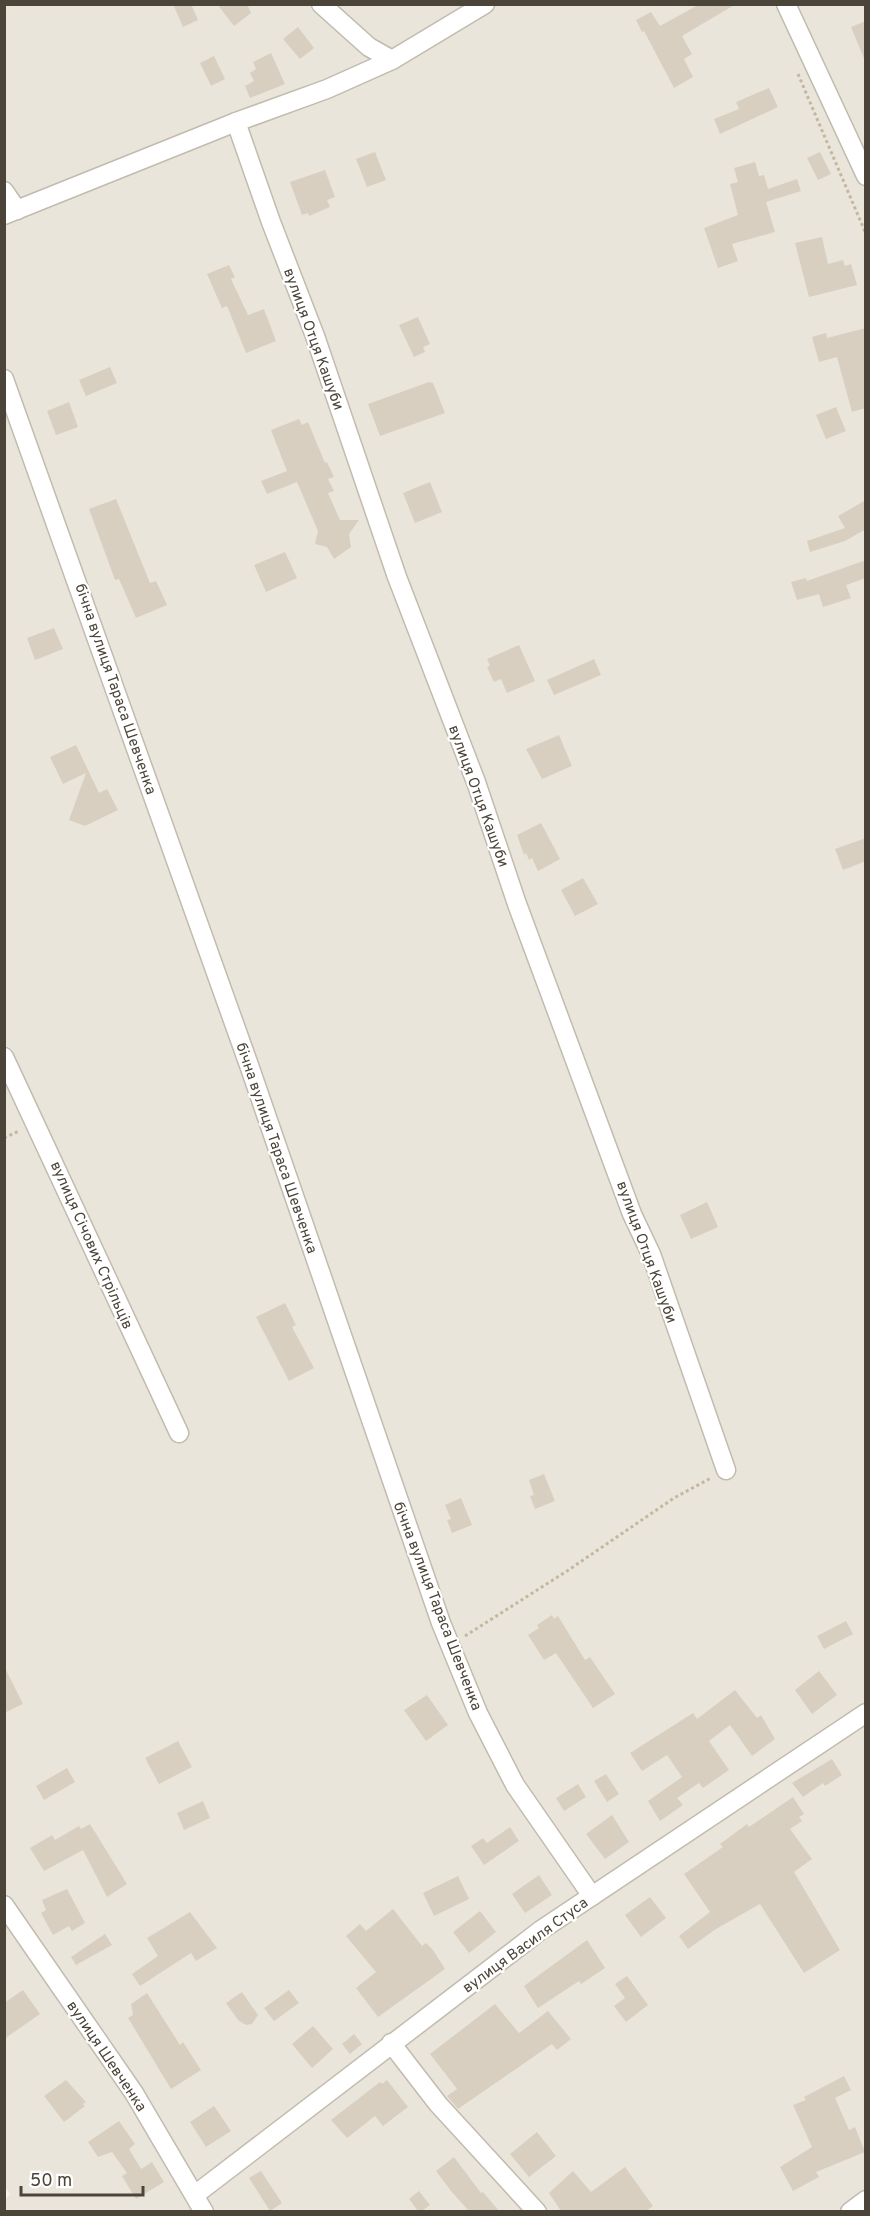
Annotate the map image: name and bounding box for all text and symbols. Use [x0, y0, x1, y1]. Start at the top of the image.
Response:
street label: вулиця Отця Кашуби [278, 266, 347, 413]
street label: бічна вулиця Тараса Шевченка [69, 582, 160, 797]
street label: вулиця Отця Кашуби [443, 723, 512, 870]
street label: бічна вулиця Тараса Шевченка [230, 1041, 321, 1256]
street label: вулиця Січових Стрільців [45, 1159, 136, 1333]
street label: вулиця Отця Кашуби [611, 1179, 680, 1326]
street label: бічна вулиця Тараса Шевченка [388, 1500, 485, 1714]
street label: вулиця Василя Стуса [459, 1894, 592, 1998]
street label: вулиця Шевченка [62, 1998, 150, 2116]
scale bar [21, 2159, 142, 2197]
text: 50 m [30, 2170, 72, 2193]

